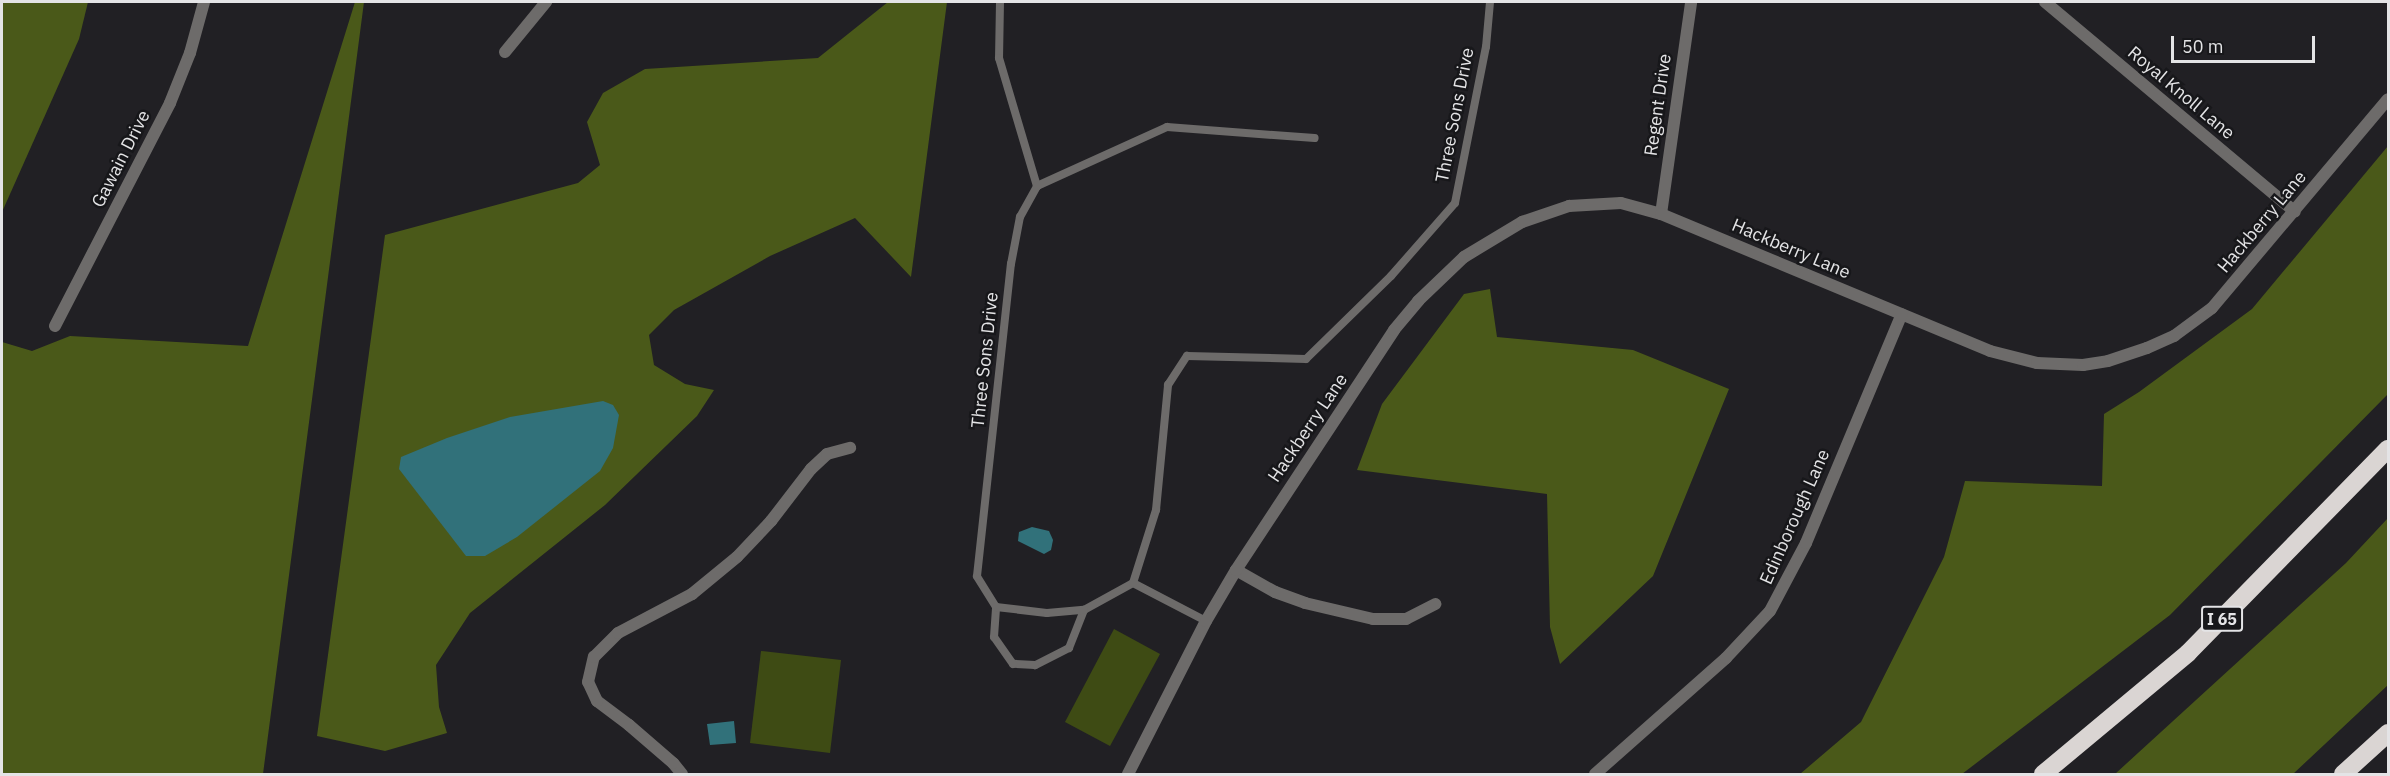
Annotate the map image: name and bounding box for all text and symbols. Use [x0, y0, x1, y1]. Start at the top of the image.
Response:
scale bar [2174, 24, 2318, 62]
text: 50 m [2182, 35, 2224, 58]
street label: Royal Knoll Lane [2123, 42, 2239, 144]
street label: Three Sons Drive [1431, 46, 1479, 184]
street label: Regent Drive [1640, 53, 1676, 157]
street label: Gawain Drive [87, 107, 155, 211]
street label: Hackberry Lane [2213, 167, 2311, 277]
street label: Hackberry Lane [1729, 214, 1853, 284]
street label: Three Sons Drive [967, 291, 1003, 429]
street label: Hackberry Lane [1264, 370, 1352, 486]
street label: Edinborough Lane [1756, 446, 1834, 588]
road number: I 65 [2201, 606, 2243, 632]

